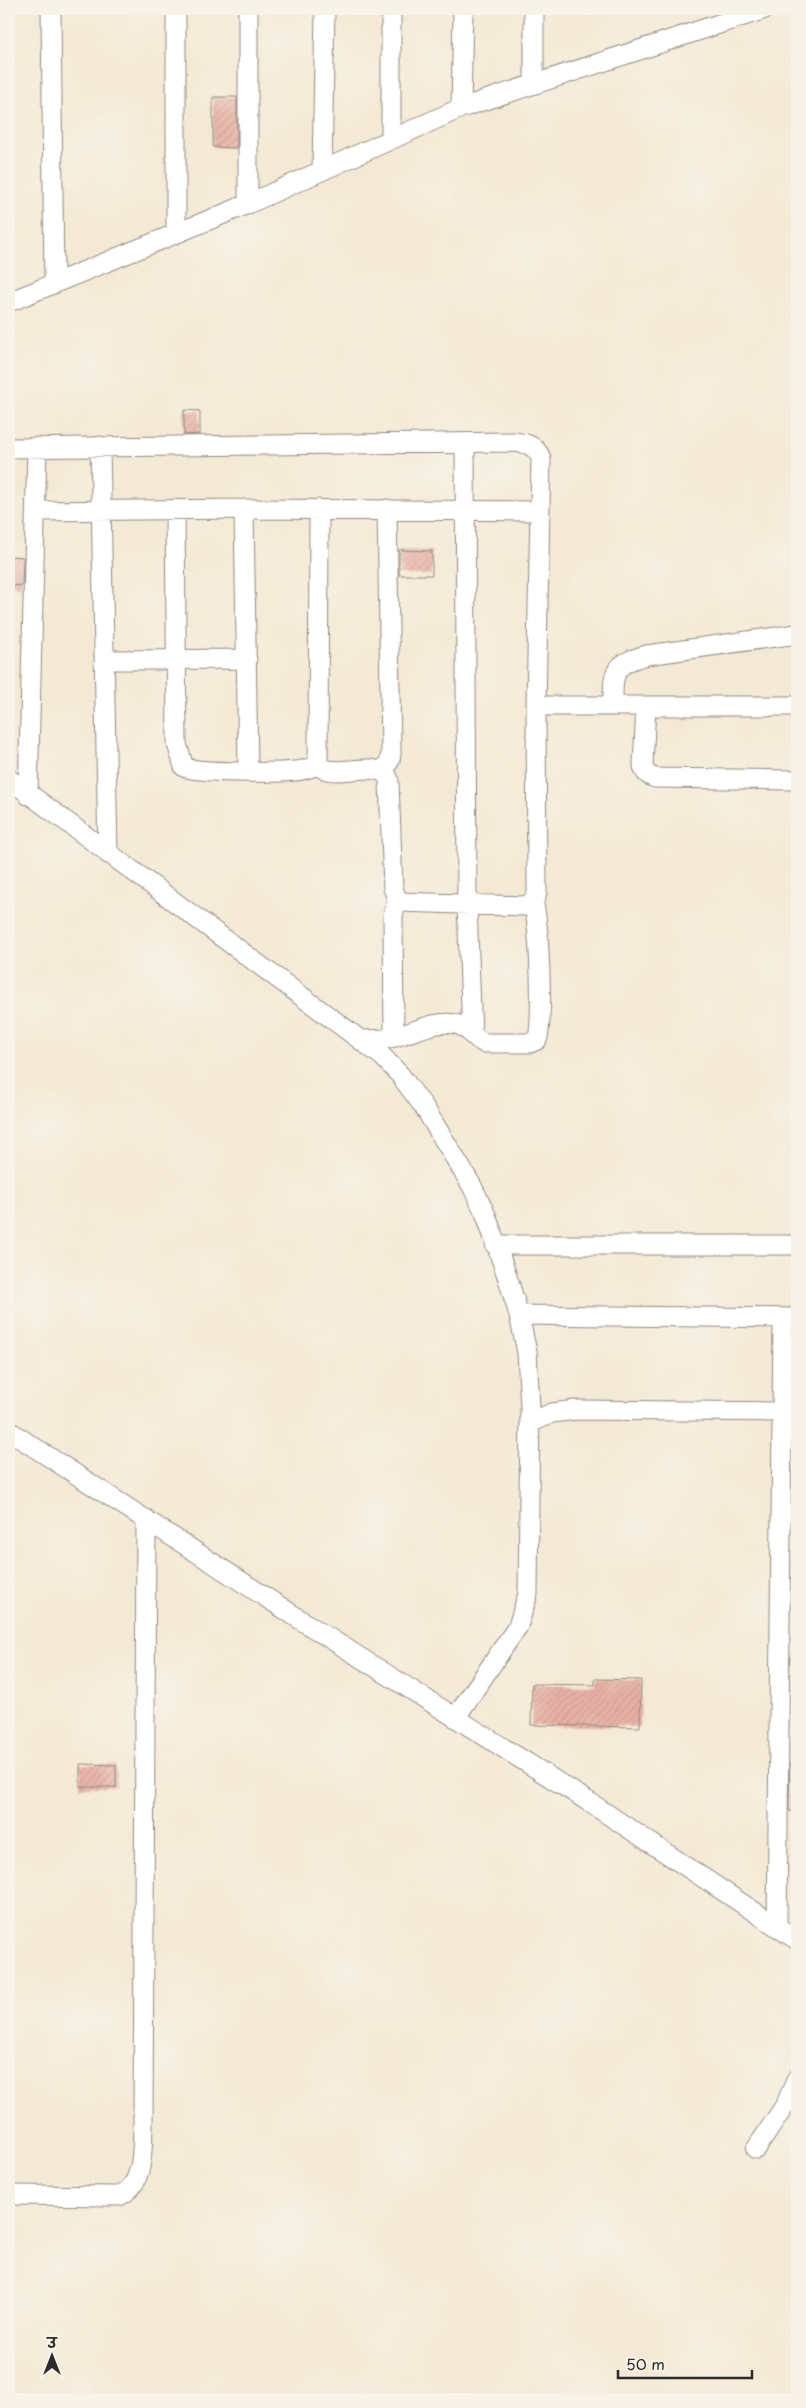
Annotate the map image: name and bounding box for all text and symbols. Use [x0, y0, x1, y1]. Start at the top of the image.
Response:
north arrow [28, 2330, 78, 2380]
text: उ [45, 2332, 58, 2353]
scale bar [618, 2348, 752, 2380]
text: 50 m [626, 2352, 665, 2375]

